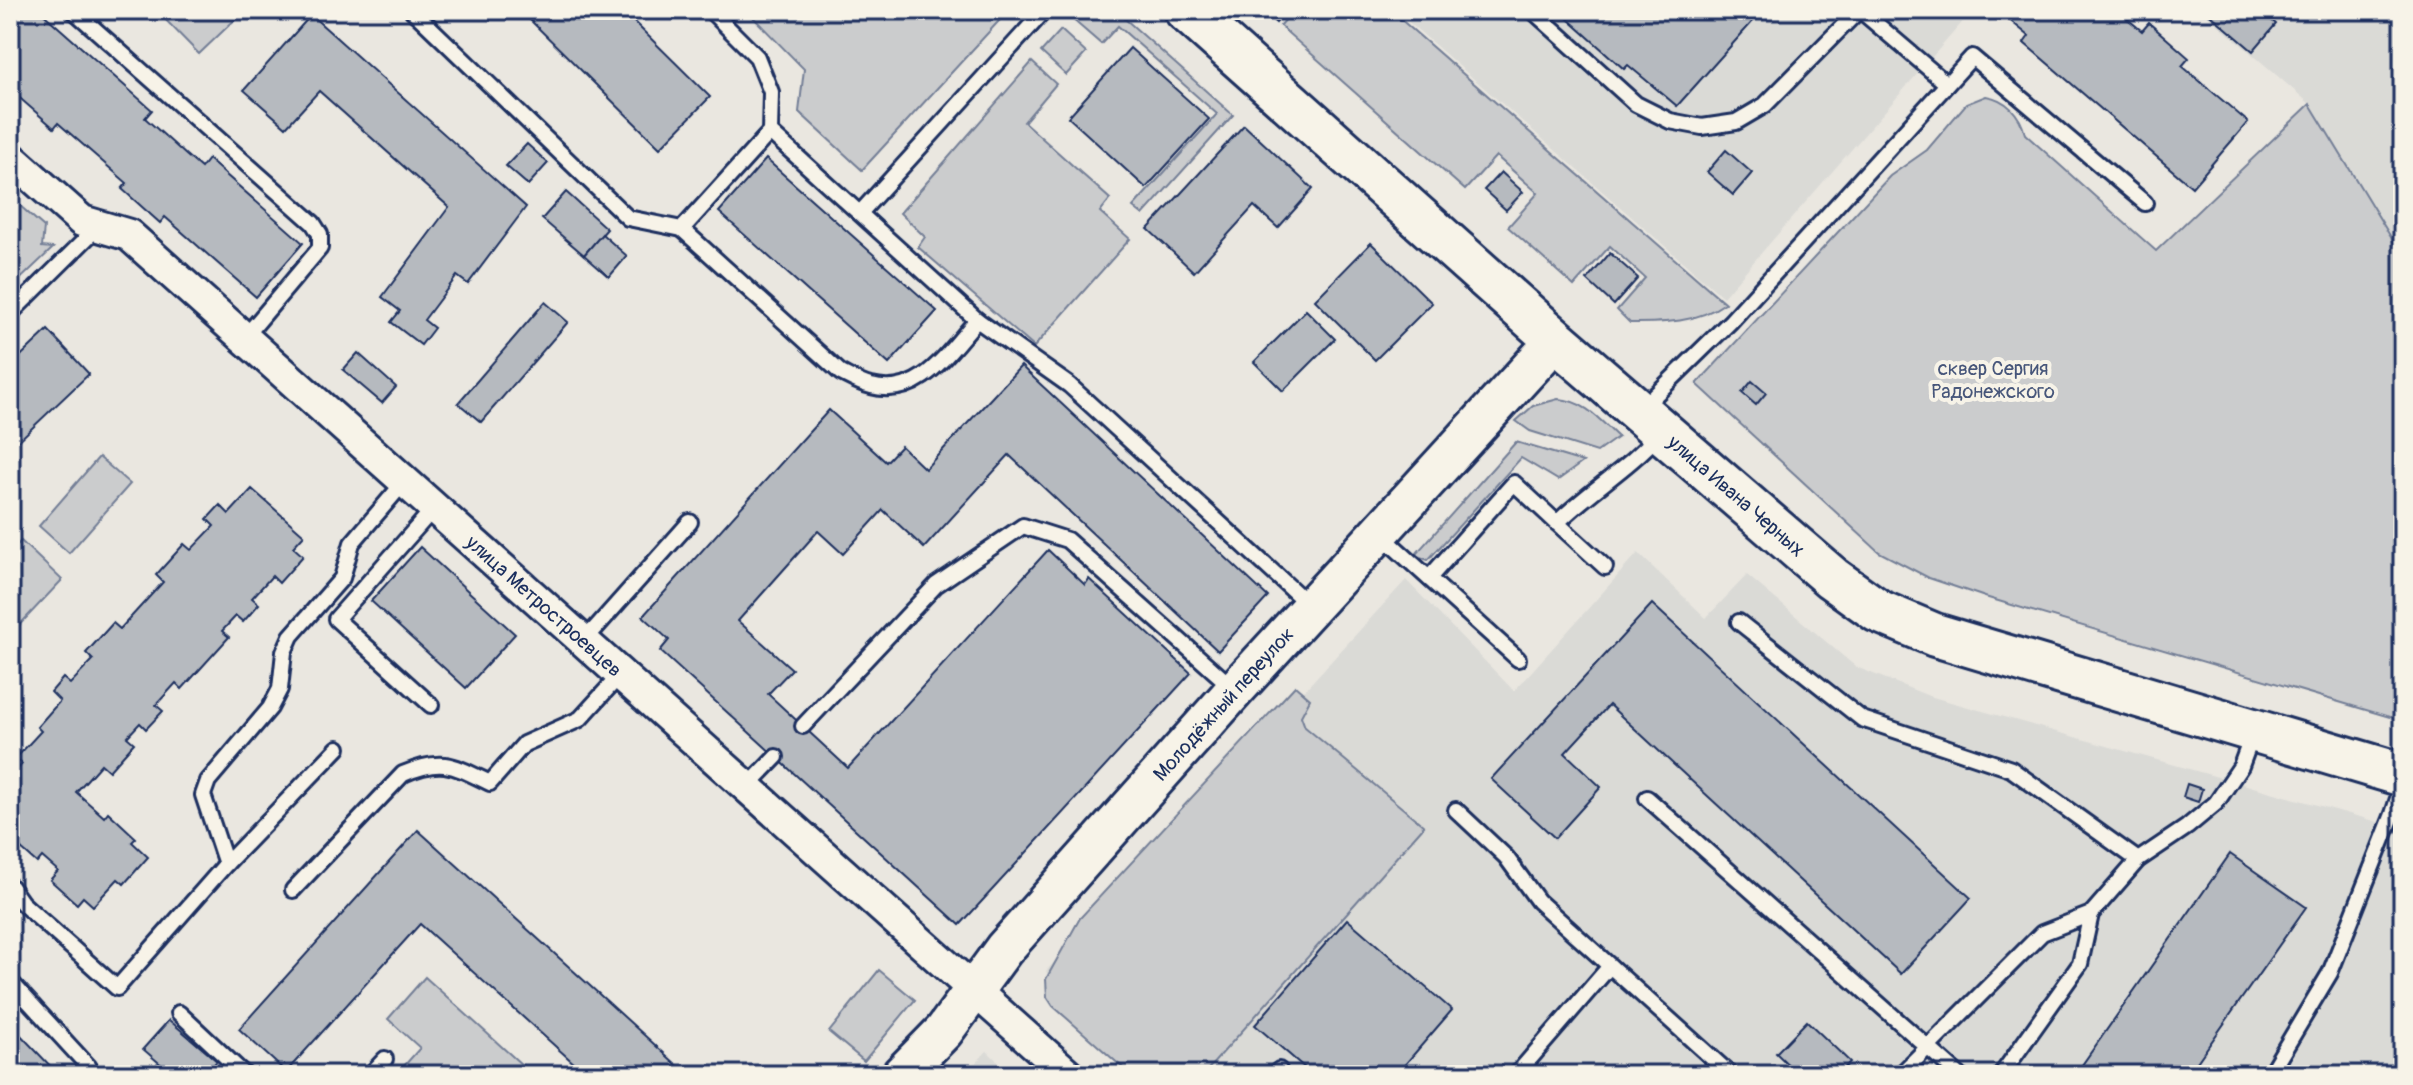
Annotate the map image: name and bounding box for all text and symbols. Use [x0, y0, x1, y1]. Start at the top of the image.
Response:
park label: сквер Сергия Радонежского [1931, 356, 2055, 404]
street label: улица Ивана Черных [1662, 429, 1810, 562]
street label: улица Метростроевцев [460, 529, 627, 682]
street label: Молодёжный переулок [1148, 622, 1299, 786]

